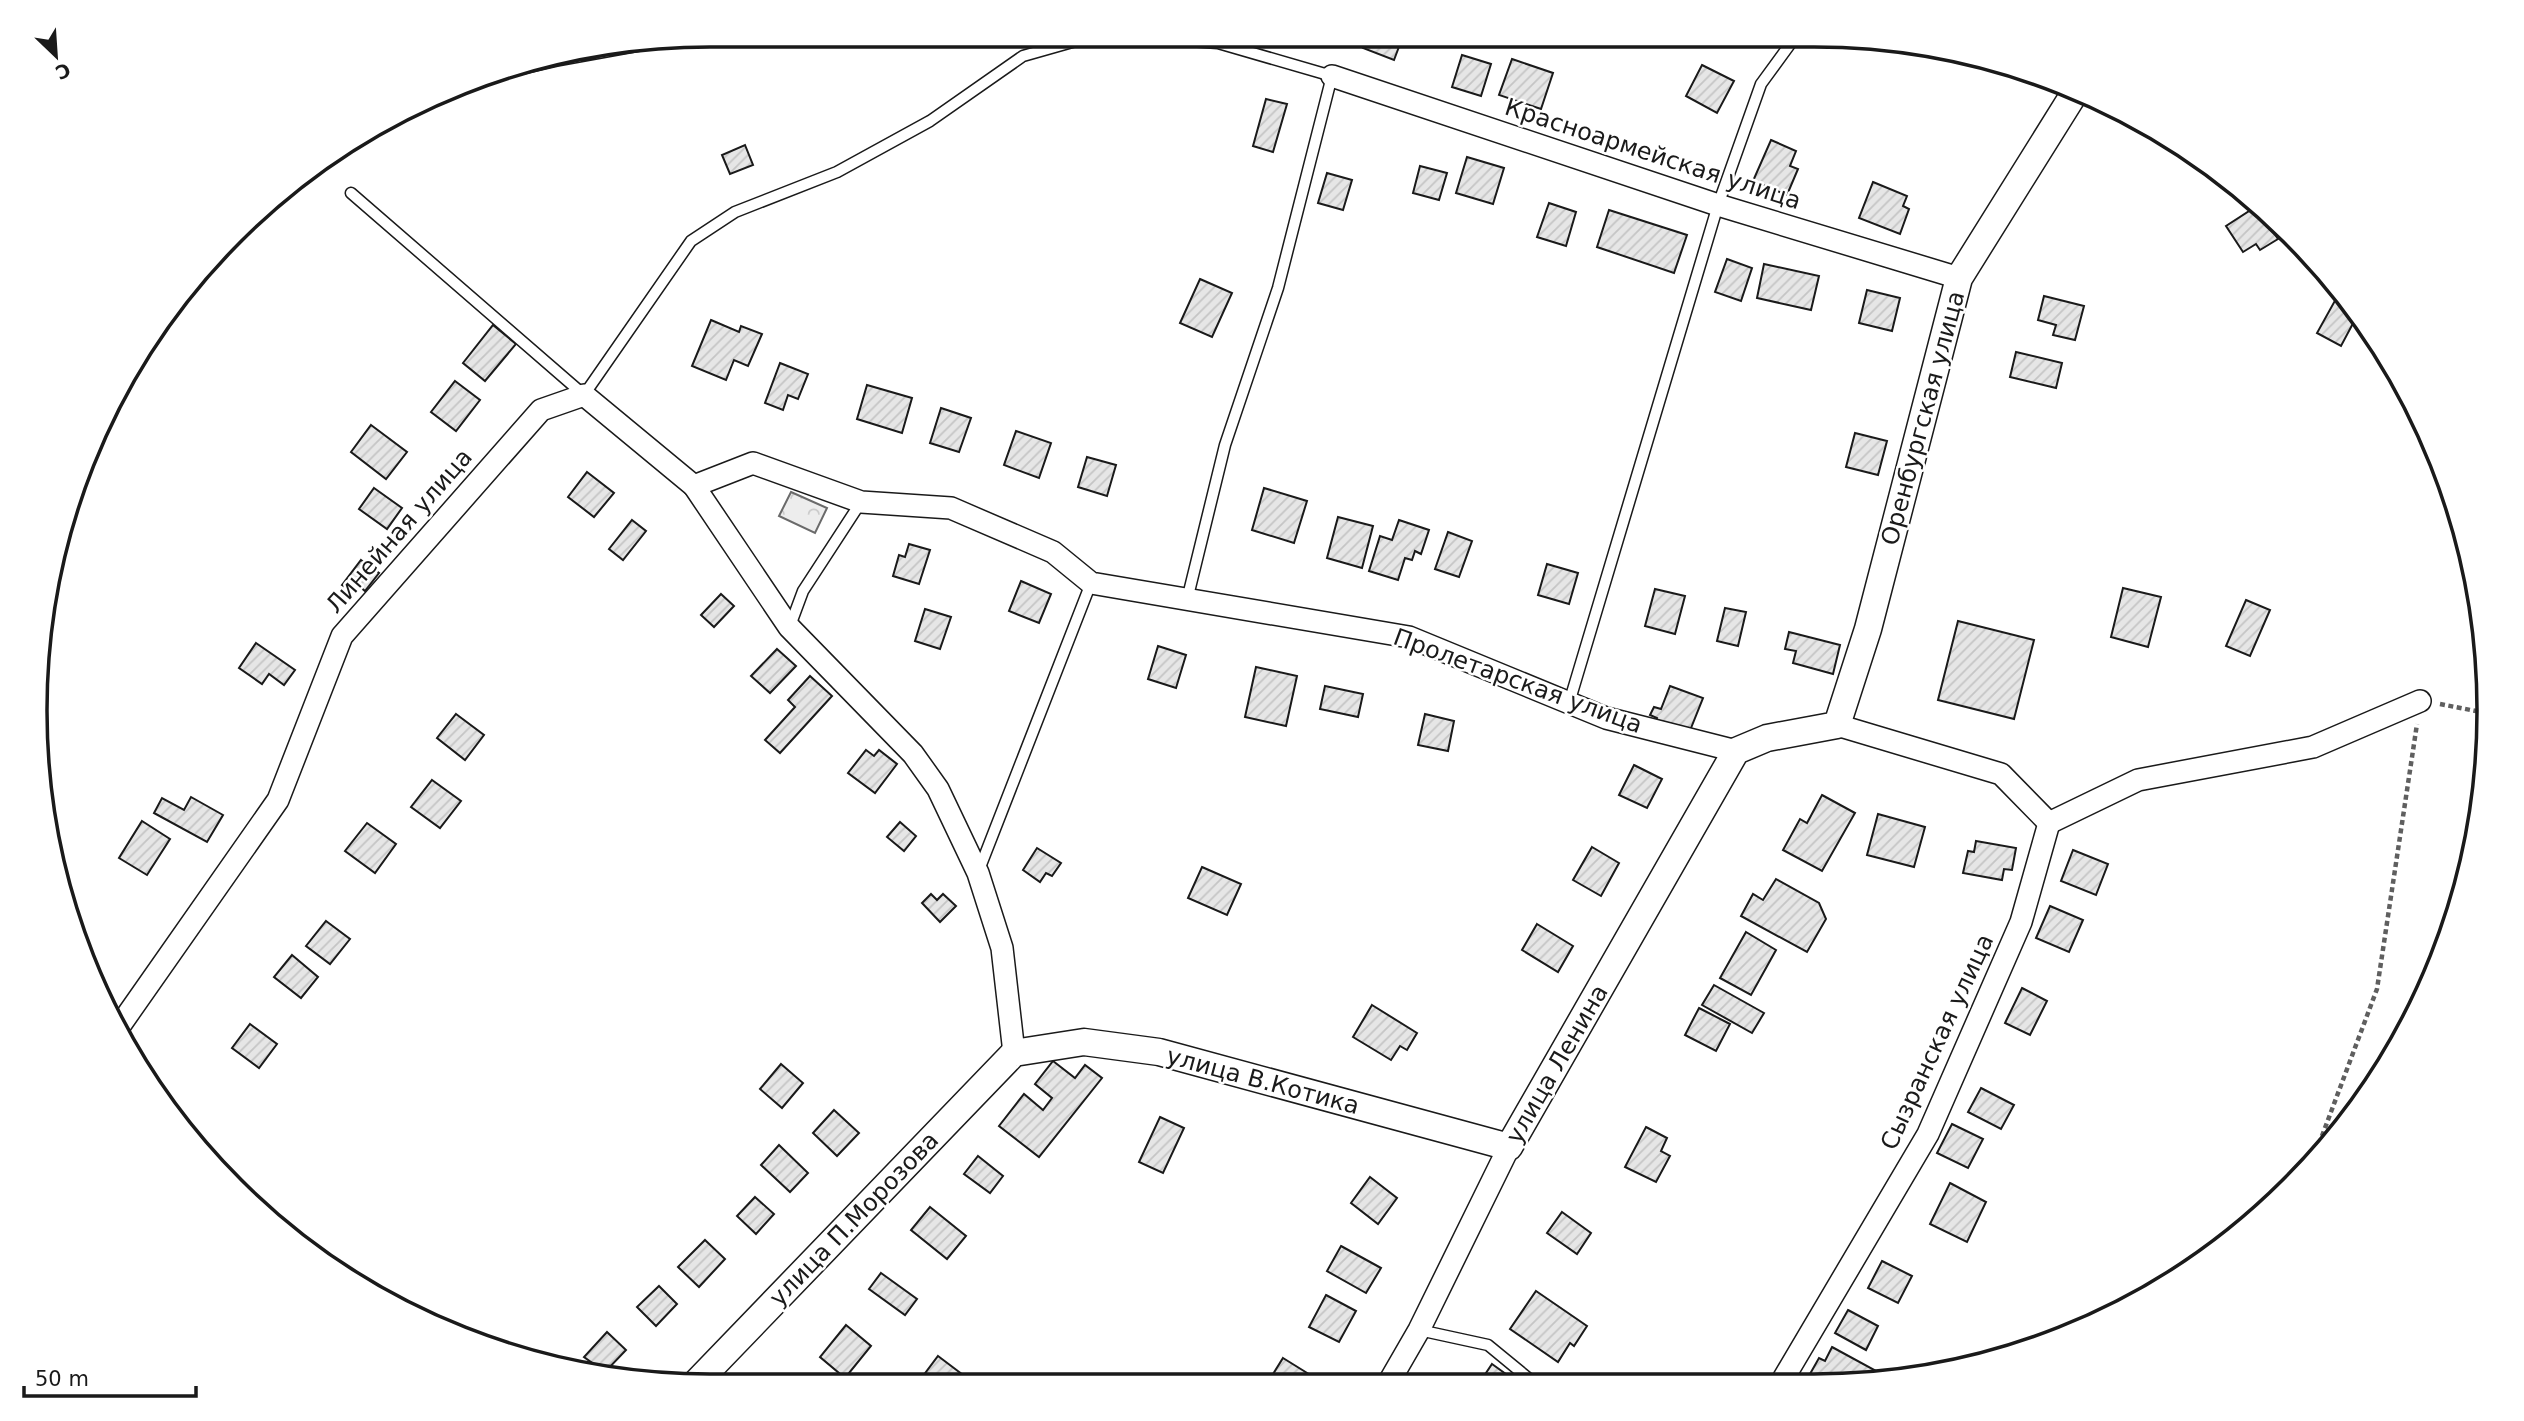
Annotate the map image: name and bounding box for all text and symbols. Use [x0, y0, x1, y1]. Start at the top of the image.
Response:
north arrow [21, 21, 91, 91]
text: С [52, 58, 74, 84]
street label: Красноармейская улица [1501, 93, 1805, 215]
street label: Оренбургская улица [1876, 288, 1970, 548]
street label: Линейная улица [320, 443, 478, 619]
street label: Пролетарская улица [1390, 623, 1646, 739]
street label: Сызранская улица [1875, 930, 1999, 1154]
street label: улица Ленина [1500, 980, 1614, 1148]
street label: улица В.Котика [1164, 1042, 1362, 1120]
street label: улица П.Морозова [764, 1126, 944, 1312]
scale bar [24, 1354, 196, 1398]
text: 50 m [35, 1367, 89, 1391]

